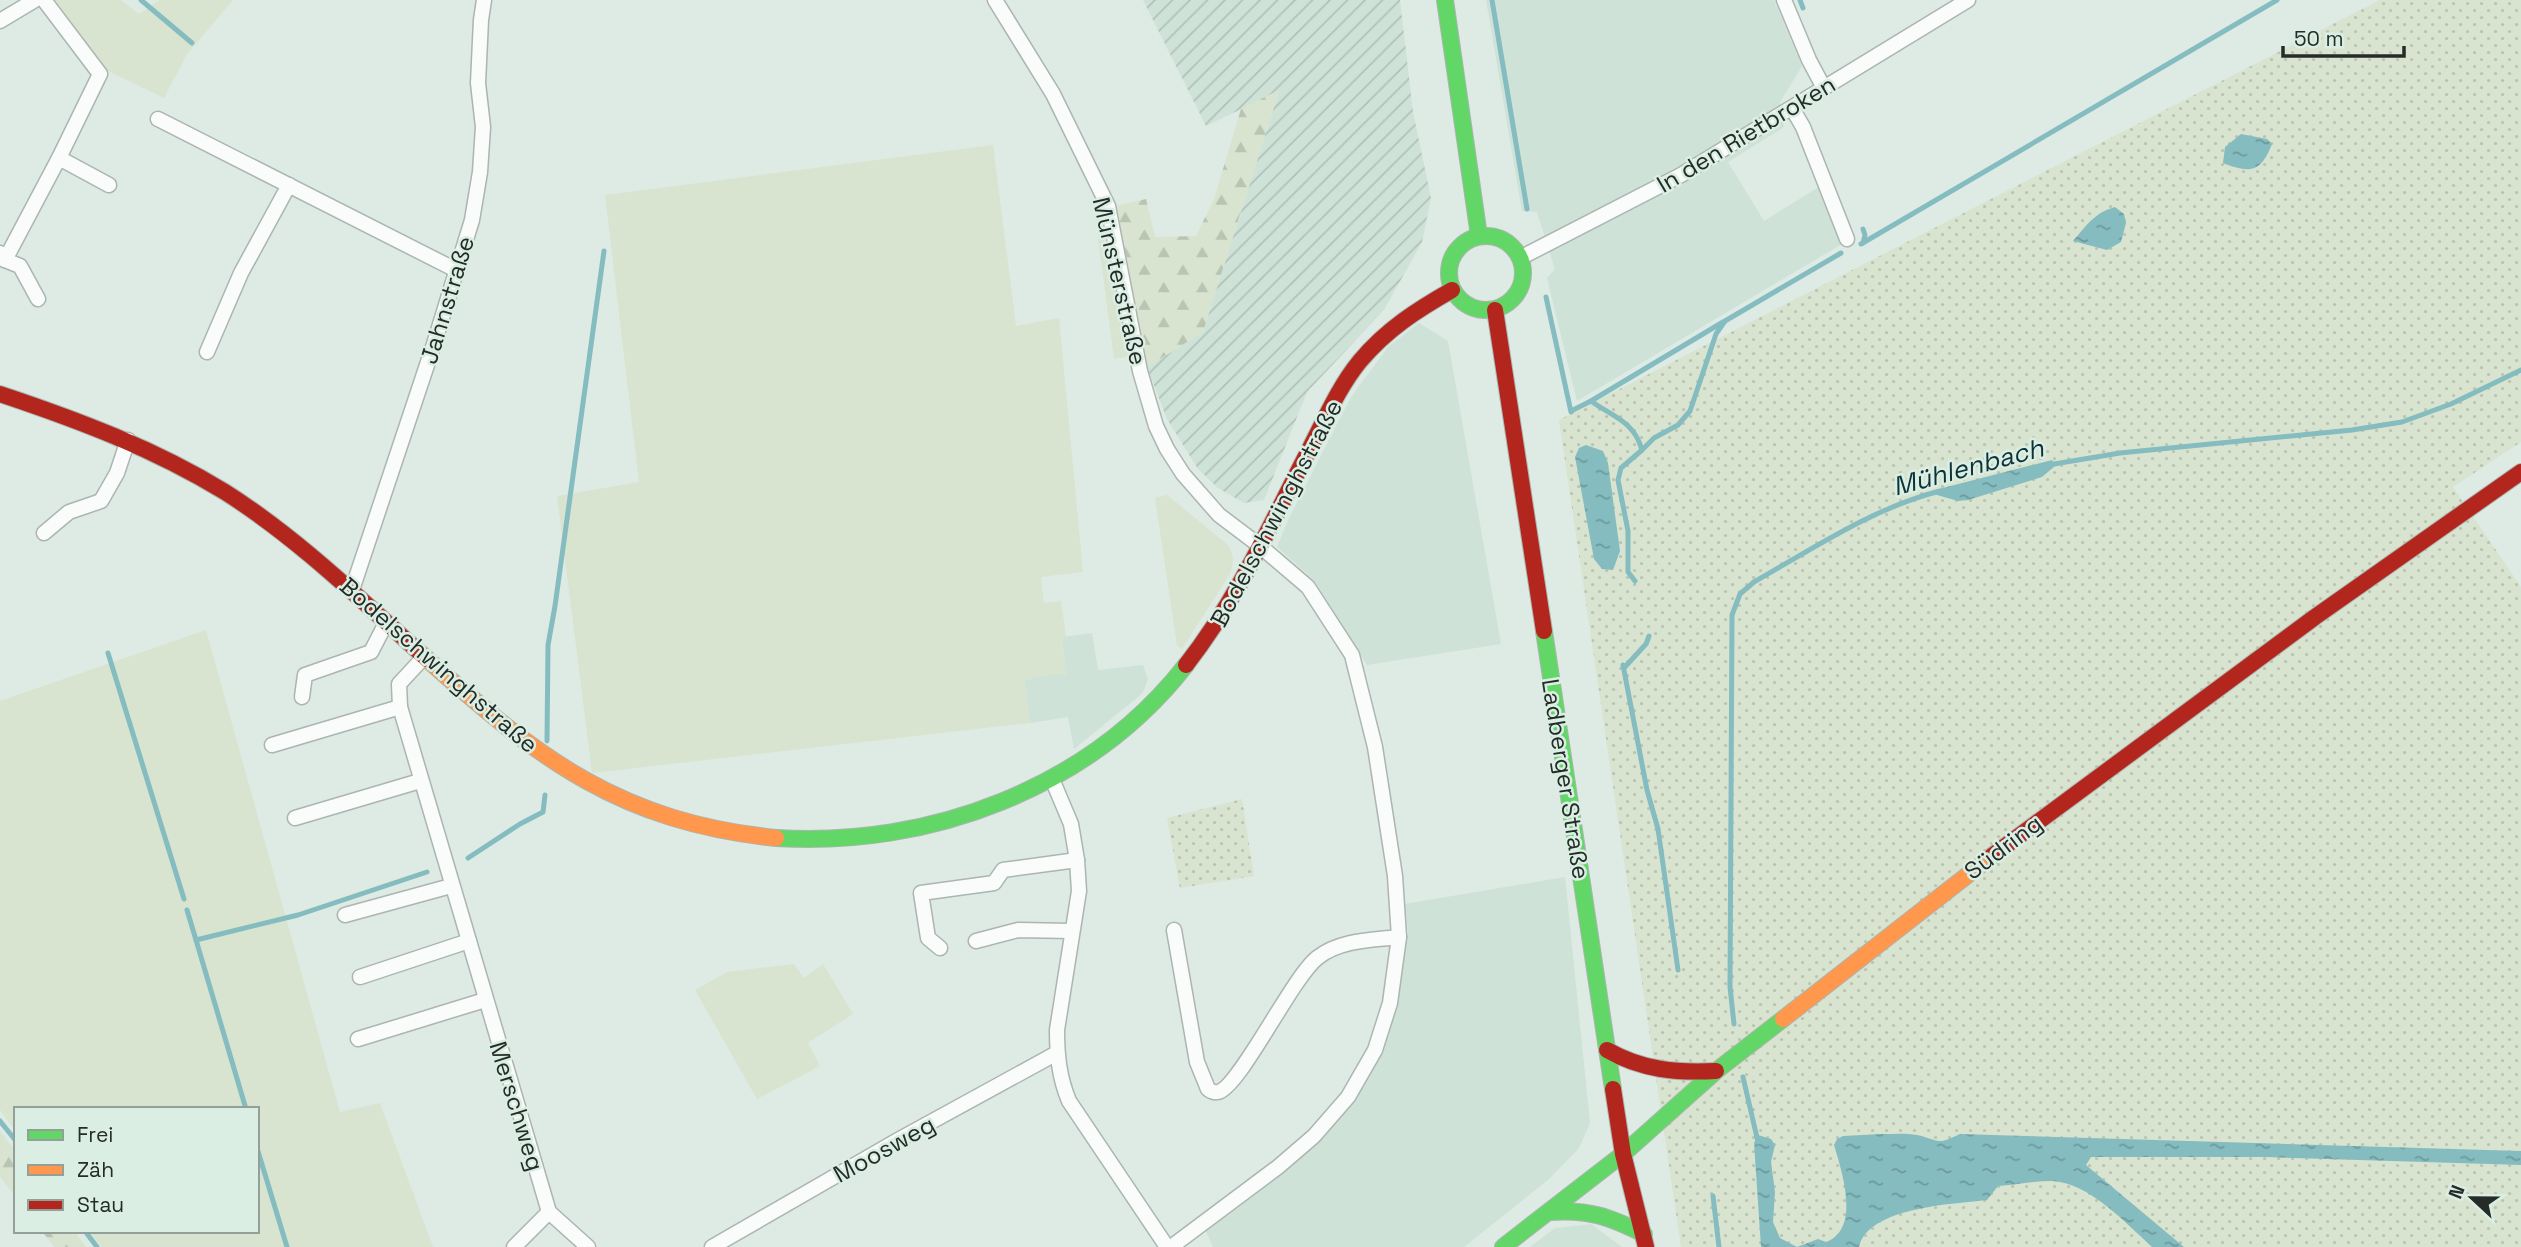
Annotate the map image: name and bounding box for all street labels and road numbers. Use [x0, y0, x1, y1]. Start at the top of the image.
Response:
street label: In den Rietbroken [1651, 68, 1841, 200]
street label: Münsterstraße [1086, 194, 1154, 368]
street label: Jahnstraße [413, 232, 481, 368]
street label: Bodelschwinghstraße [1203, 394, 1349, 632]
street label: Bodelschwinghstraße [333, 570, 545, 760]
street label: Ladberger Straße [1535, 677, 1597, 881]
street label: Südring [1958, 808, 2048, 886]
street label: Merschweg [483, 1037, 551, 1175]
street label: Moosweg [828, 1108, 940, 1190]

